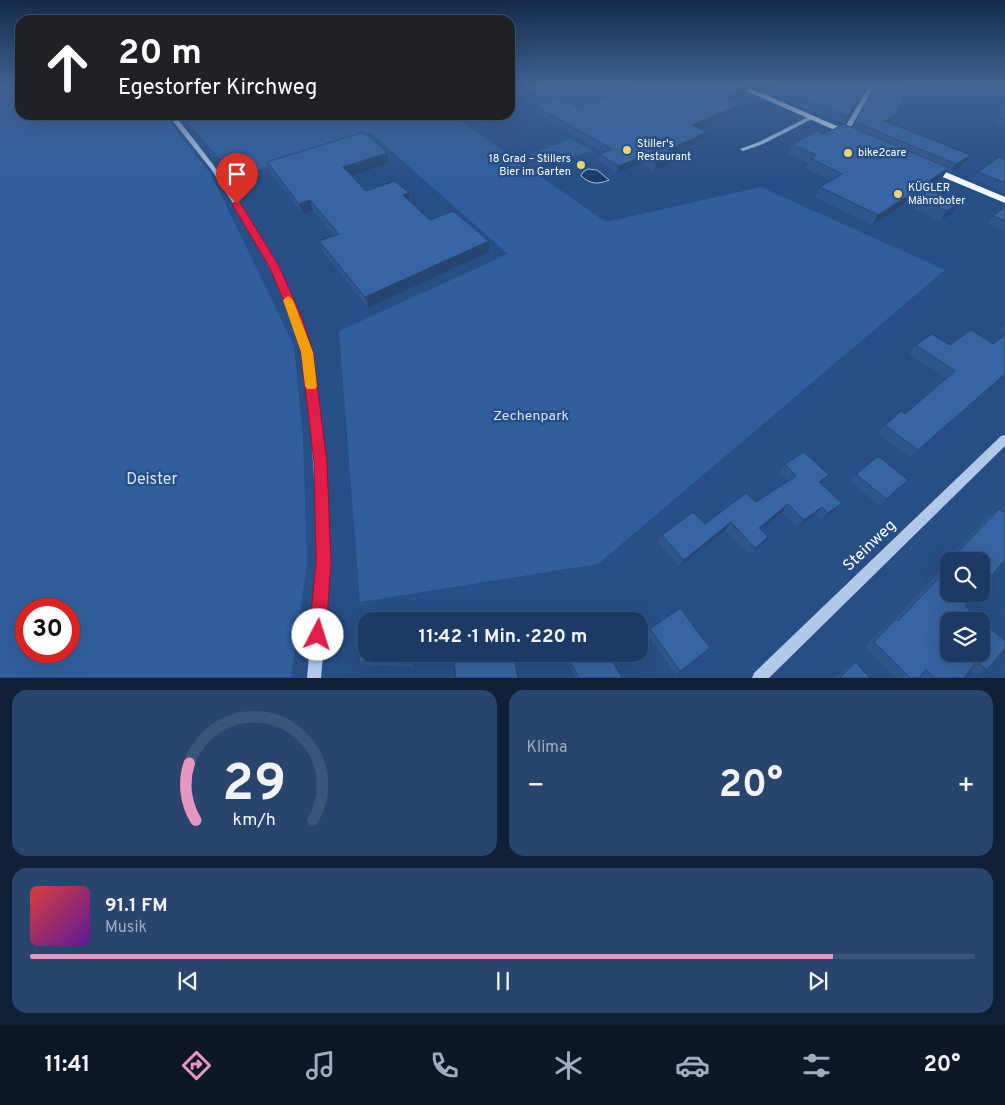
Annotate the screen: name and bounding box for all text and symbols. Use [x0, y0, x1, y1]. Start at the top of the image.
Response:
text: 20 m [118, 32, 202, 76]
icon: ahead [35, 35, 100, 100]
text: Egestorfer Kirchweg [118, 75, 317, 102]
place label: Stiller's Restaurant [637, 137, 691, 164]
marker: Stiller's Restaurant [621, 144, 633, 156]
place label: bike2care [858, 146, 906, 160]
marker: bike2care [842, 147, 854, 159]
place label: 18 Grad – Stillers Bier im Garten [489, 152, 571, 179]
pin [216, 153, 258, 204]
marker: 18 Grad – Stillers Bier im Garten [575, 159, 587, 171]
icon: arrive [223, 160, 251, 188]
place label: KÜGLER Mähroboter [908, 180, 966, 208]
marker: KÜGLER Mähroboter [892, 188, 904, 200]
park label: Zechenpark [493, 408, 569, 425]
park label: Deister [126, 470, 178, 490]
street label: Steinweg [839, 516, 901, 576]
map controls [940, 552, 990, 662]
button: search [940, 552, 990, 602]
speed limit sign: 30 [15, 598, 80, 663]
position arrow [291, 608, 343, 660]
button: layers [940, 612, 990, 662]
text: 11:42 · 1 Min. · 220 m [419, 625, 587, 649]
text: Klima [527, 738, 567, 758]
text: 29 [222, 753, 286, 819]
text: 20° [719, 762, 783, 811]
text: − [527, 769, 545, 805]
text: + [957, 769, 975, 805]
text: km/h [233, 809, 276, 832]
text: 91.1 FM [105, 894, 168, 918]
text: Musik [105, 918, 147, 938]
icon: previous [174, 967, 202, 995]
icon: pause [489, 967, 517, 995]
icon: next [804, 967, 832, 995]
icon: directions [179, 1048, 214, 1083]
icon: music [303, 1048, 338, 1083]
icon: phone [427, 1048, 462, 1083]
icon: climate [551, 1048, 586, 1083]
icon: car [675, 1048, 710, 1083]
icon: filters [799, 1048, 834, 1083]
text: 11:41 [45, 1052, 90, 1079]
text: 20° [923, 1052, 960, 1079]

